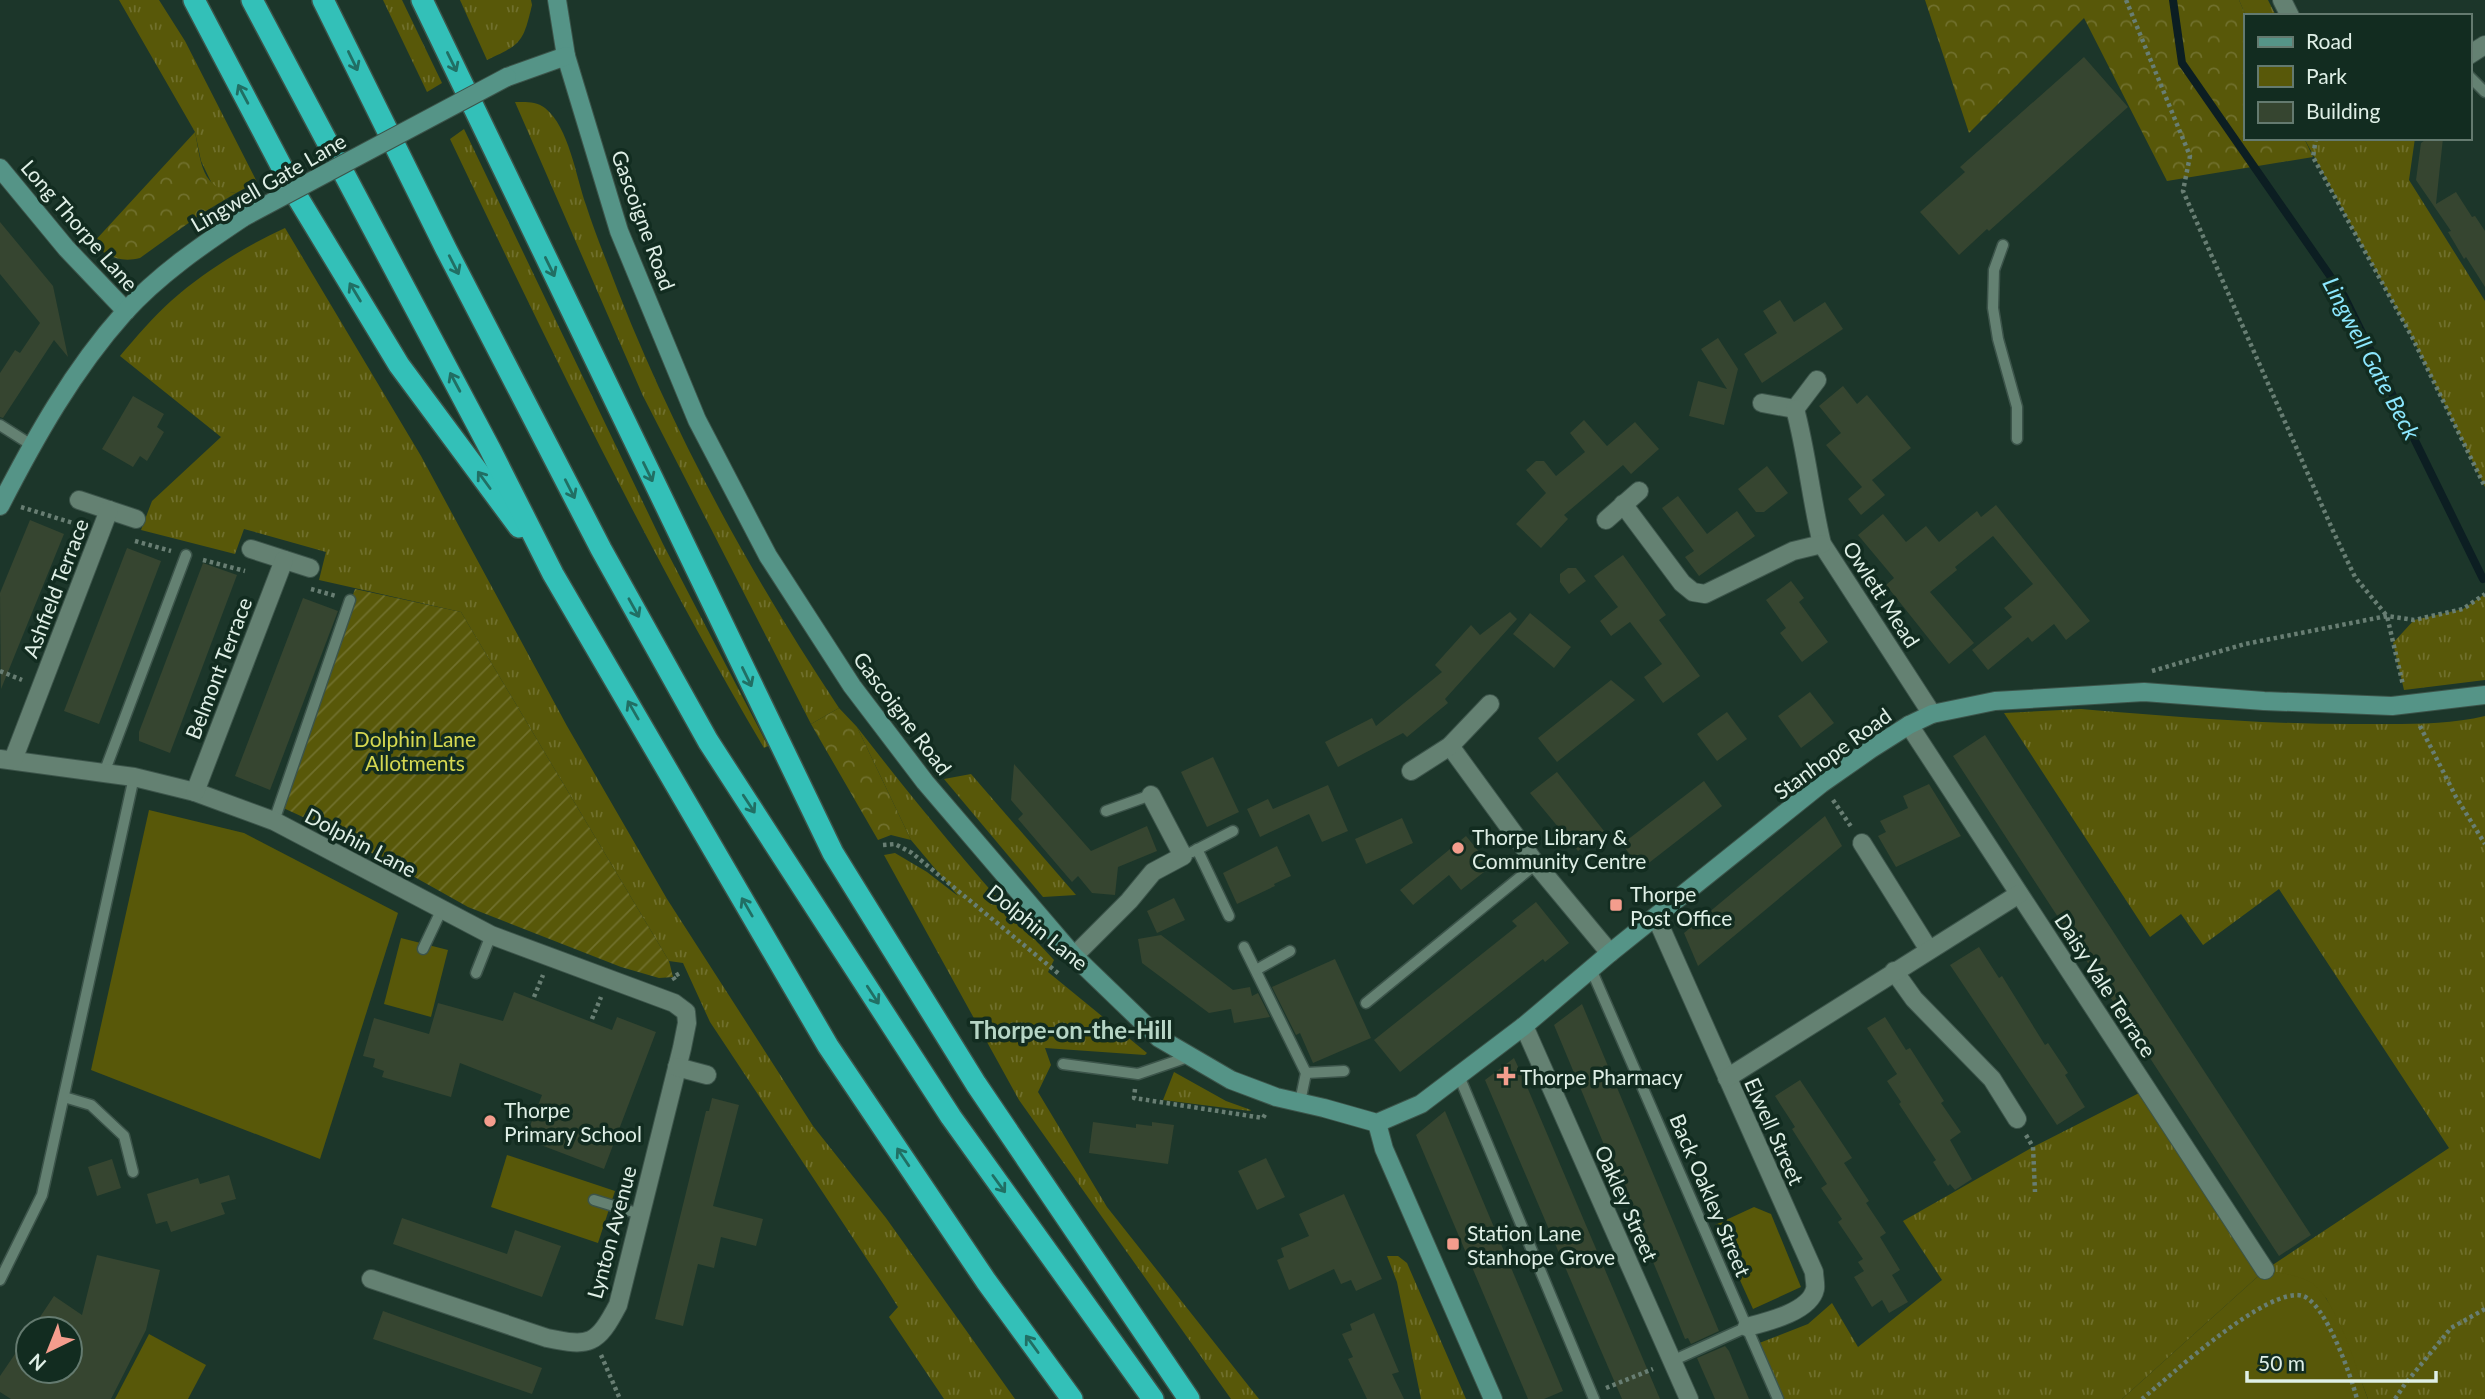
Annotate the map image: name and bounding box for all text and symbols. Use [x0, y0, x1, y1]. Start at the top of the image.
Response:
legend [2244, 14, 2471, 140]
text: Road [2306, 28, 2353, 53]
one-way arrow [346, 50, 360, 71]
one-way arrow [445, 51, 459, 72]
text: Park [2306, 63, 2347, 88]
one-way arrow [236, 84, 250, 105]
text: Building [2306, 98, 2381, 123]
street label: Lingwell Gate Lane [186, 127, 350, 237]
street label: Gascoigne Road [607, 147, 681, 293]
street label: Long Thorpe Lane [16, 155, 144, 295]
one-way arrow [448, 254, 461, 275]
one-way arrow [544, 256, 557, 277]
water label: Lingwell Gate Beck [2317, 272, 2427, 445]
one-way arrow [348, 283, 362, 303]
one-way arrow [448, 373, 462, 393]
one-way arrow [642, 461, 655, 482]
one-way arrow [476, 471, 491, 489]
one-way arrow [563, 478, 577, 499]
street label: Ashfield Terrace [17, 515, 93, 661]
street label: Owlett Mead [1838, 536, 1926, 652]
street label: Belmont Terrace [179, 594, 257, 742]
one-way arrow [627, 598, 641, 618]
street label: Gascoigne Road [849, 647, 957, 779]
one-way arrow [741, 666, 754, 687]
one-way arrow [625, 701, 639, 721]
street label: Stanhope Road [1768, 702, 1896, 804]
park label: Dolphin Lane Allotments [354, 726, 476, 775]
one-way arrow [742, 794, 756, 814]
street label: Dolphin Lane [301, 802, 421, 882]
place label: Thorpe Library & Community Centre [1472, 824, 1646, 873]
marker: Thorpe Library & Community Centre [1450, 840, 1466, 856]
street label: Dolphin Lane [983, 879, 1093, 975]
place label: Thorpe Post Office [1630, 881, 1732, 930]
one-way arrow [740, 897, 753, 918]
marker: Thorpe Post Office [1608, 897, 1624, 913]
street label: Daisy Vale Terrace [2050, 908, 2162, 1062]
one-way arrow [866, 985, 880, 1005]
district label: Thorpe-on-the-Hill [970, 1015, 1172, 1044]
place label: Thorpe Pharmacy [1520, 1064, 1683, 1089]
marker: Thorpe Pharmacy [1498, 1068, 1514, 1084]
street label: Elwell Street [1740, 1073, 1810, 1189]
place label: Thorpe Primary School [504, 1097, 642, 1146]
street label: Back Oakley Street [1665, 1110, 1757, 1281]
marker: Thorpe Primary School [482, 1113, 498, 1129]
street label: Oakley Street [1590, 1141, 1664, 1265]
one-way arrow [895, 1147, 909, 1167]
street label: Lynton Avenue [581, 1163, 641, 1301]
one-way arrow [992, 1174, 1006, 1193]
place label: Station Lane Stanhope Grove [1467, 1220, 1615, 1269]
marker: Station Lane Stanhope Grove [1445, 1236, 1461, 1252]
north arrow [14, 1315, 84, 1385]
one-way arrow [1025, 1335, 1039, 1354]
scale bar [2247, 1340, 2436, 1384]
text: N [24, 1349, 50, 1376]
text: 50 m [2258, 1350, 2305, 1375]

